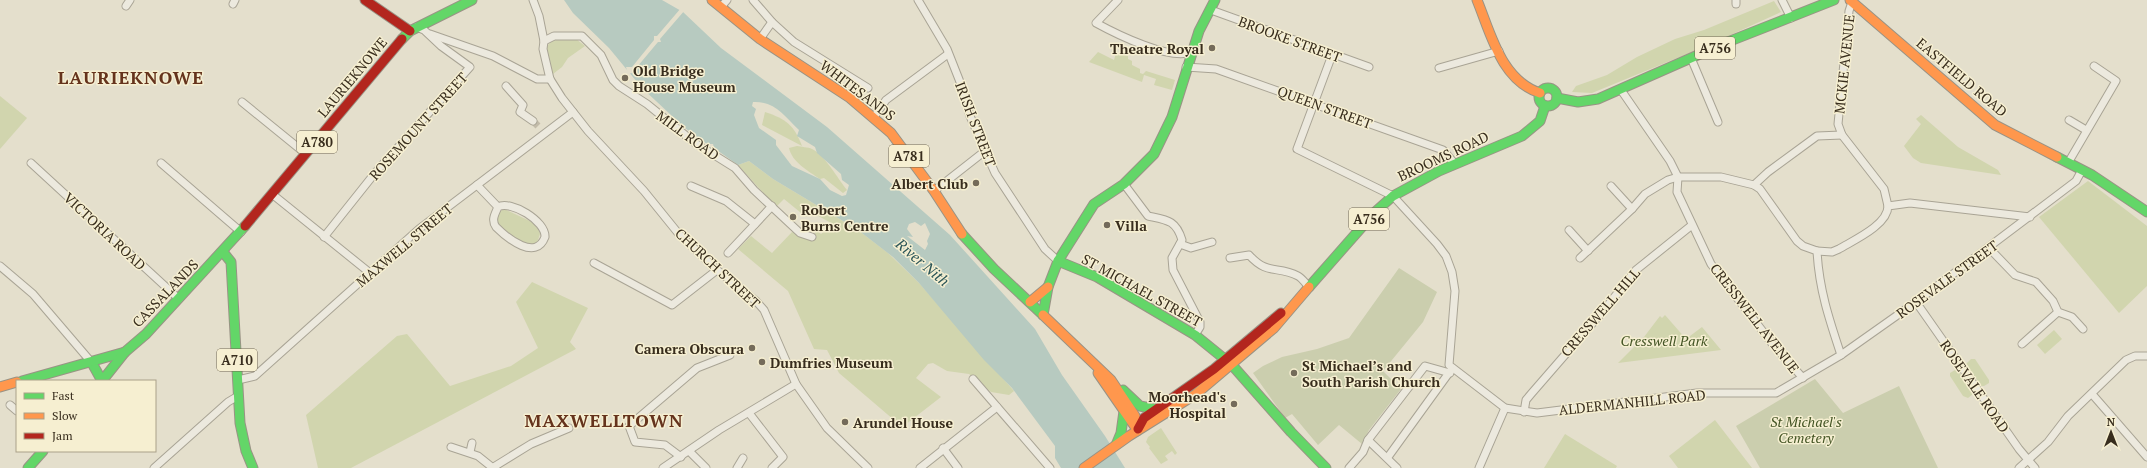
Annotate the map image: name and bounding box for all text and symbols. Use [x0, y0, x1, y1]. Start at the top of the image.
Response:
street label: BROOKE STREET [1236, 12, 1345, 67]
street label: MCKIE AVENUE [1829, 13, 1859, 115]
street label: LAURIEKNOWE [313, 33, 391, 121]
street label: EASTFIELD ROAD [1913, 33, 2012, 121]
road number: A756 [1695, 37, 1735, 59]
place label: Theatre Royal [1110, 39, 1204, 58]
marker: Theatre Royal [1207, 43, 1217, 53]
street label: WHITESANDS [816, 55, 900, 125]
place label: Old Bridge House Museum [633, 61, 736, 96]
district label: LAURIEKNOWE [58, 65, 204, 89]
street label: ROSEMOUNT STREET [365, 68, 472, 184]
marker: Old Bridge House Museum [620, 73, 630, 83]
street label: IRISH STREET [951, 79, 1001, 170]
street label: QUEEN STREET [1275, 81, 1375, 133]
street label: MILL ROAD [653, 106, 723, 164]
street label: BROOMS ROAD [1394, 127, 1492, 185]
road number: A780 [297, 131, 337, 153]
road number: A781 [889, 145, 929, 167]
place label: Albert Club [891, 174, 968, 193]
marker: Albert Club [971, 178, 981, 188]
street label: VICTORIA ROAD [60, 188, 150, 274]
street label: MAXWELL STREET [352, 199, 457, 291]
place label: Robert Burns Centre [801, 200, 889, 235]
road number: A756 [1349, 208, 1389, 230]
marker: Robert Burns Centre [788, 212, 798, 222]
place label: Villa [1115, 216, 1147, 235]
marker: Villa [1102, 220, 1112, 230]
street label: CHURCH STREET [671, 224, 765, 313]
water label: River Nith [891, 233, 954, 290]
street label: ROSEVALE STREET [1892, 235, 2002, 322]
street label: ST MICHAEL STREET [1078, 249, 1206, 331]
street label: CASSALANDS [128, 255, 202, 331]
street label: CRESSWELL AVENUE [1706, 259, 1804, 377]
street label: CRESSWELL HILL [1556, 263, 1644, 360]
park label: Cresswell Park [1620, 331, 1708, 350]
street label: ROSEVALE ROAD [1936, 336, 2014, 436]
place label: Camera Obscura [635, 339, 744, 358]
marker: Camera Obscura [747, 343, 757, 353]
road number: A710 [217, 349, 257, 371]
place label: Dumfries Museum [770, 353, 893, 372]
place label: St Michael’s and South Parish Church [1302, 356, 1440, 391]
marker: Dumfries Museum [757, 357, 767, 367]
marker: St Michael’s and South Parish Church [1289, 368, 1299, 378]
legend [16, 380, 156, 452]
street label: ALDERMANHILL ROAD [1558, 385, 1706, 419]
place label: Moorhead's Hospital [1148, 387, 1226, 422]
text: Fast [52, 388, 75, 403]
marker: Moorhead's Hospital [1229, 399, 1239, 409]
text: Slow [52, 408, 78, 423]
district label: MAXWELLTOWN [524, 408, 684, 432]
park label: St Michael's Cemetery [1770, 412, 1842, 447]
north arrow [2091, 412, 2131, 452]
place label: Arundel House [853, 413, 953, 432]
text: N [2107, 415, 2116, 429]
marker: Arundel House [840, 417, 850, 427]
text: Jam [52, 428, 73, 443]

